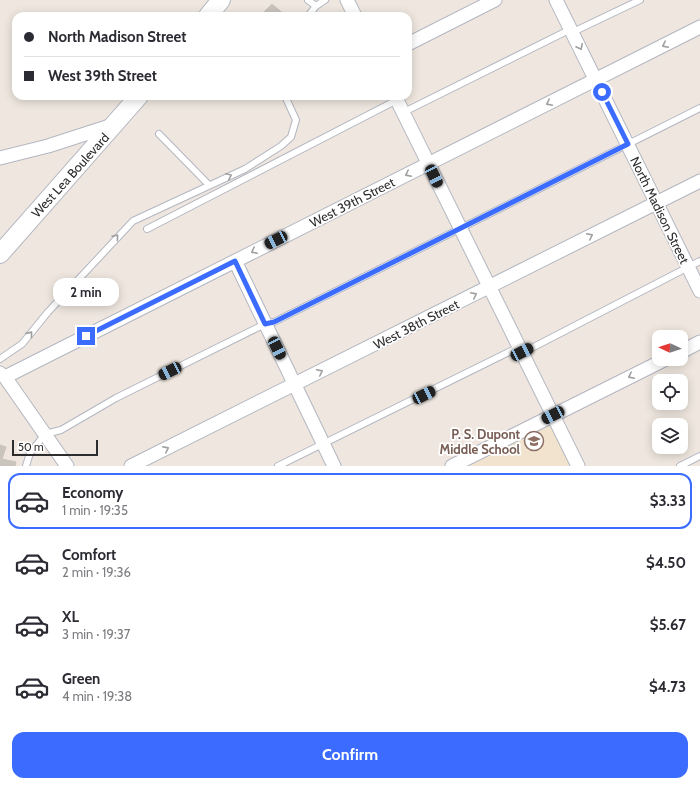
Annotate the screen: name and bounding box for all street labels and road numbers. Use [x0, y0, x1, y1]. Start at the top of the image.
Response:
street label: West Lea Boulevard [28, 129, 112, 221]
street label: North Madison Street [627, 154, 693, 267]
street label: West 39th Street [307, 173, 398, 230]
street label: West 38th Street [371, 295, 462, 352]

